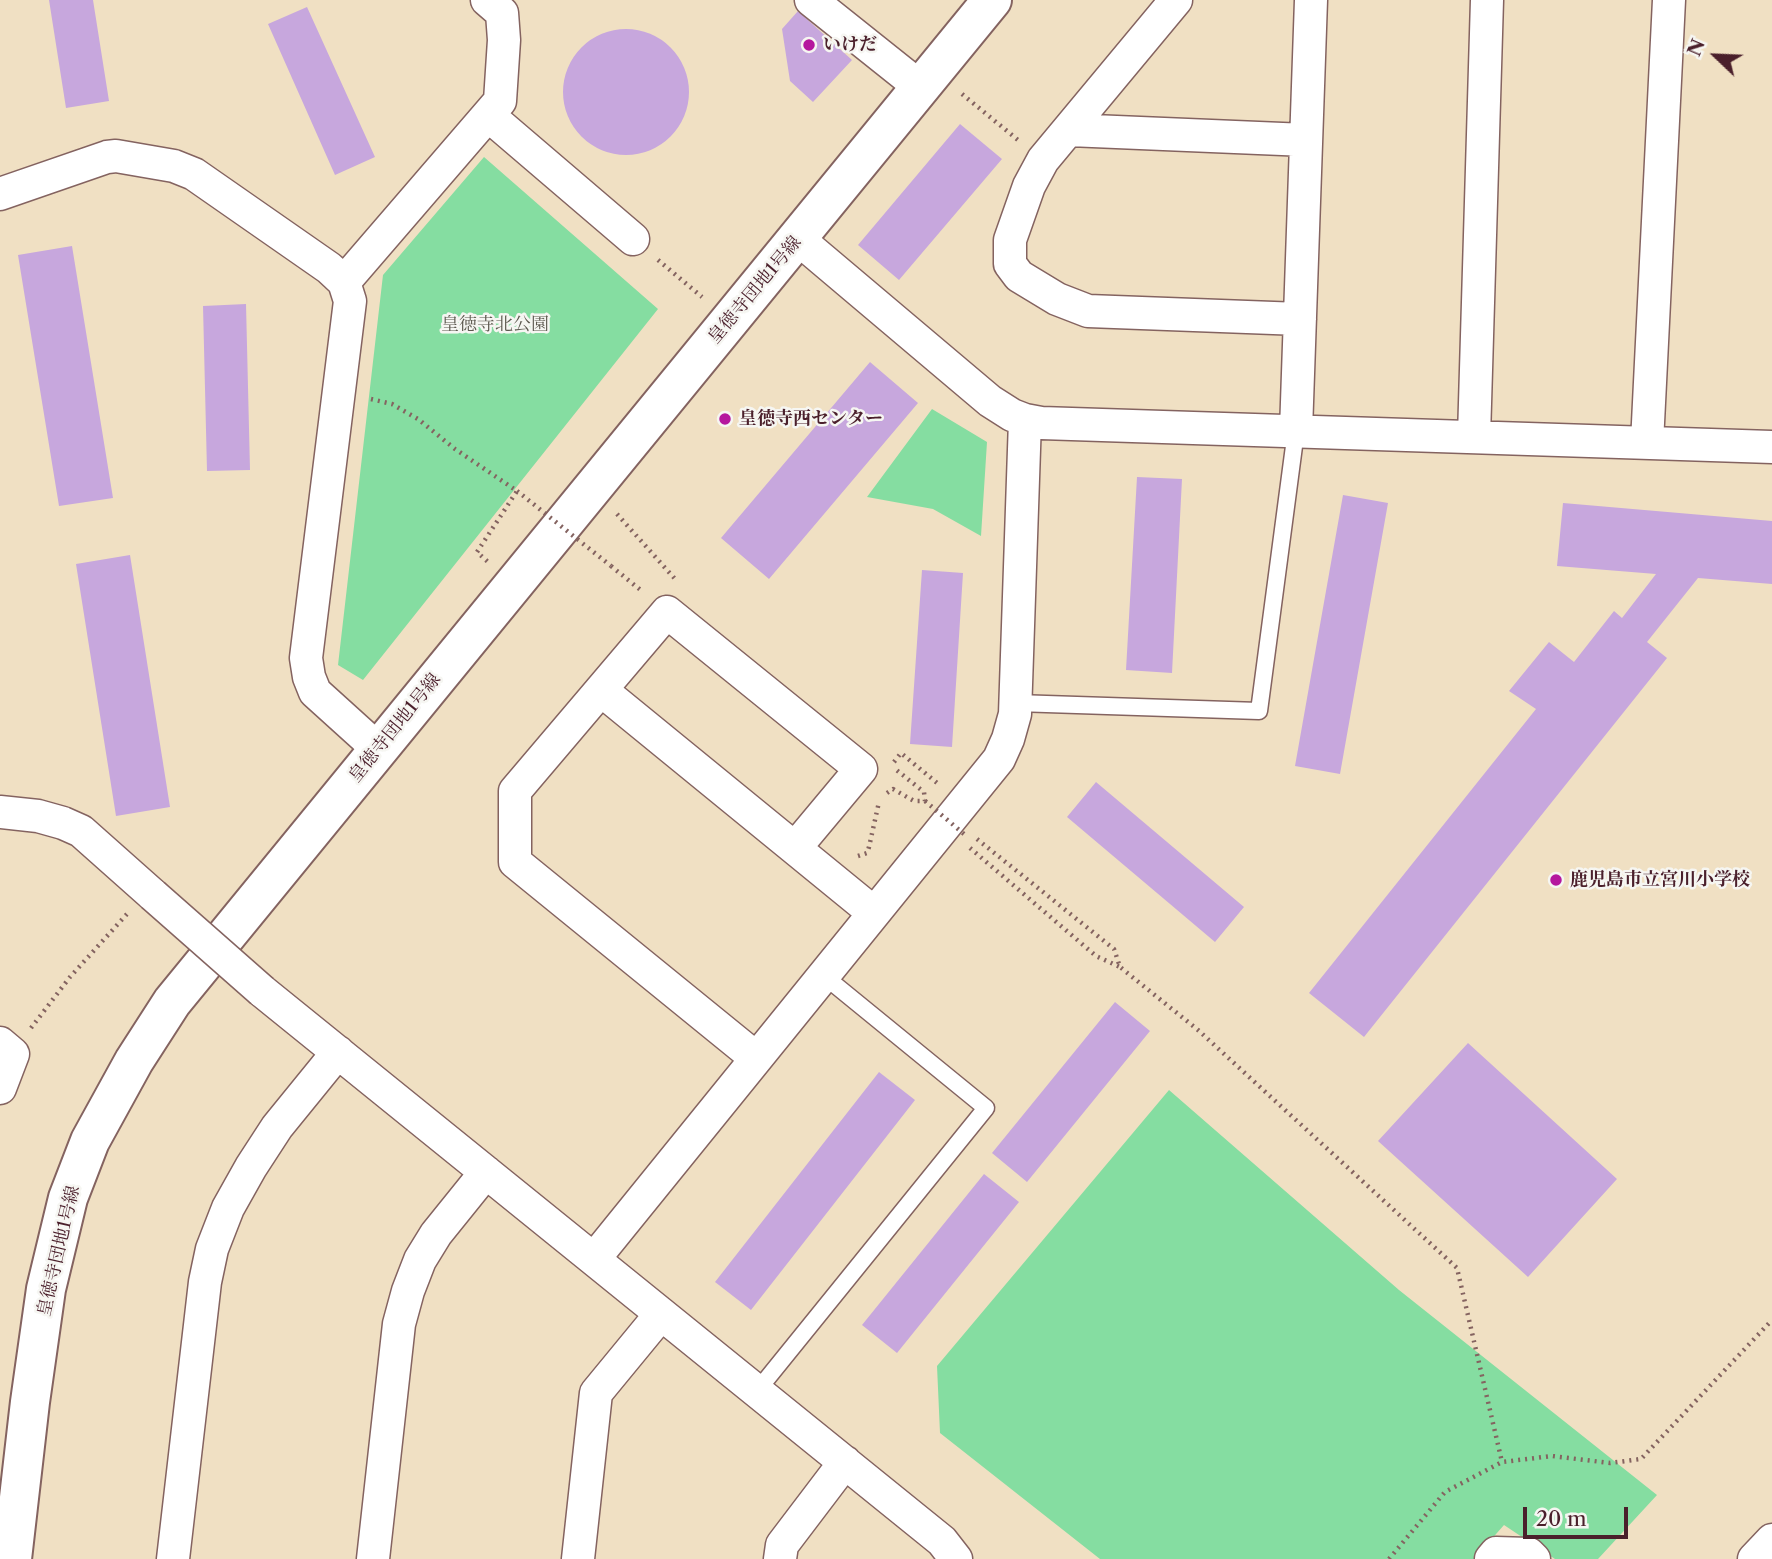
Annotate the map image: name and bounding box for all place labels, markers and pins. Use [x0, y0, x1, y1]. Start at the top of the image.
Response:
place label: いけだ [823, 34, 877, 56]
marker: いけだ [801, 37, 817, 53]
place label: 皇徳寺西センター [739, 408, 883, 430]
marker: 皇徳寺西センター [717, 411, 733, 427]
place label: 鹿児島市立宮川小学校 [1570, 869, 1750, 891]
marker: 鹿児島市立宮川小学校 [1548, 872, 1564, 888]

